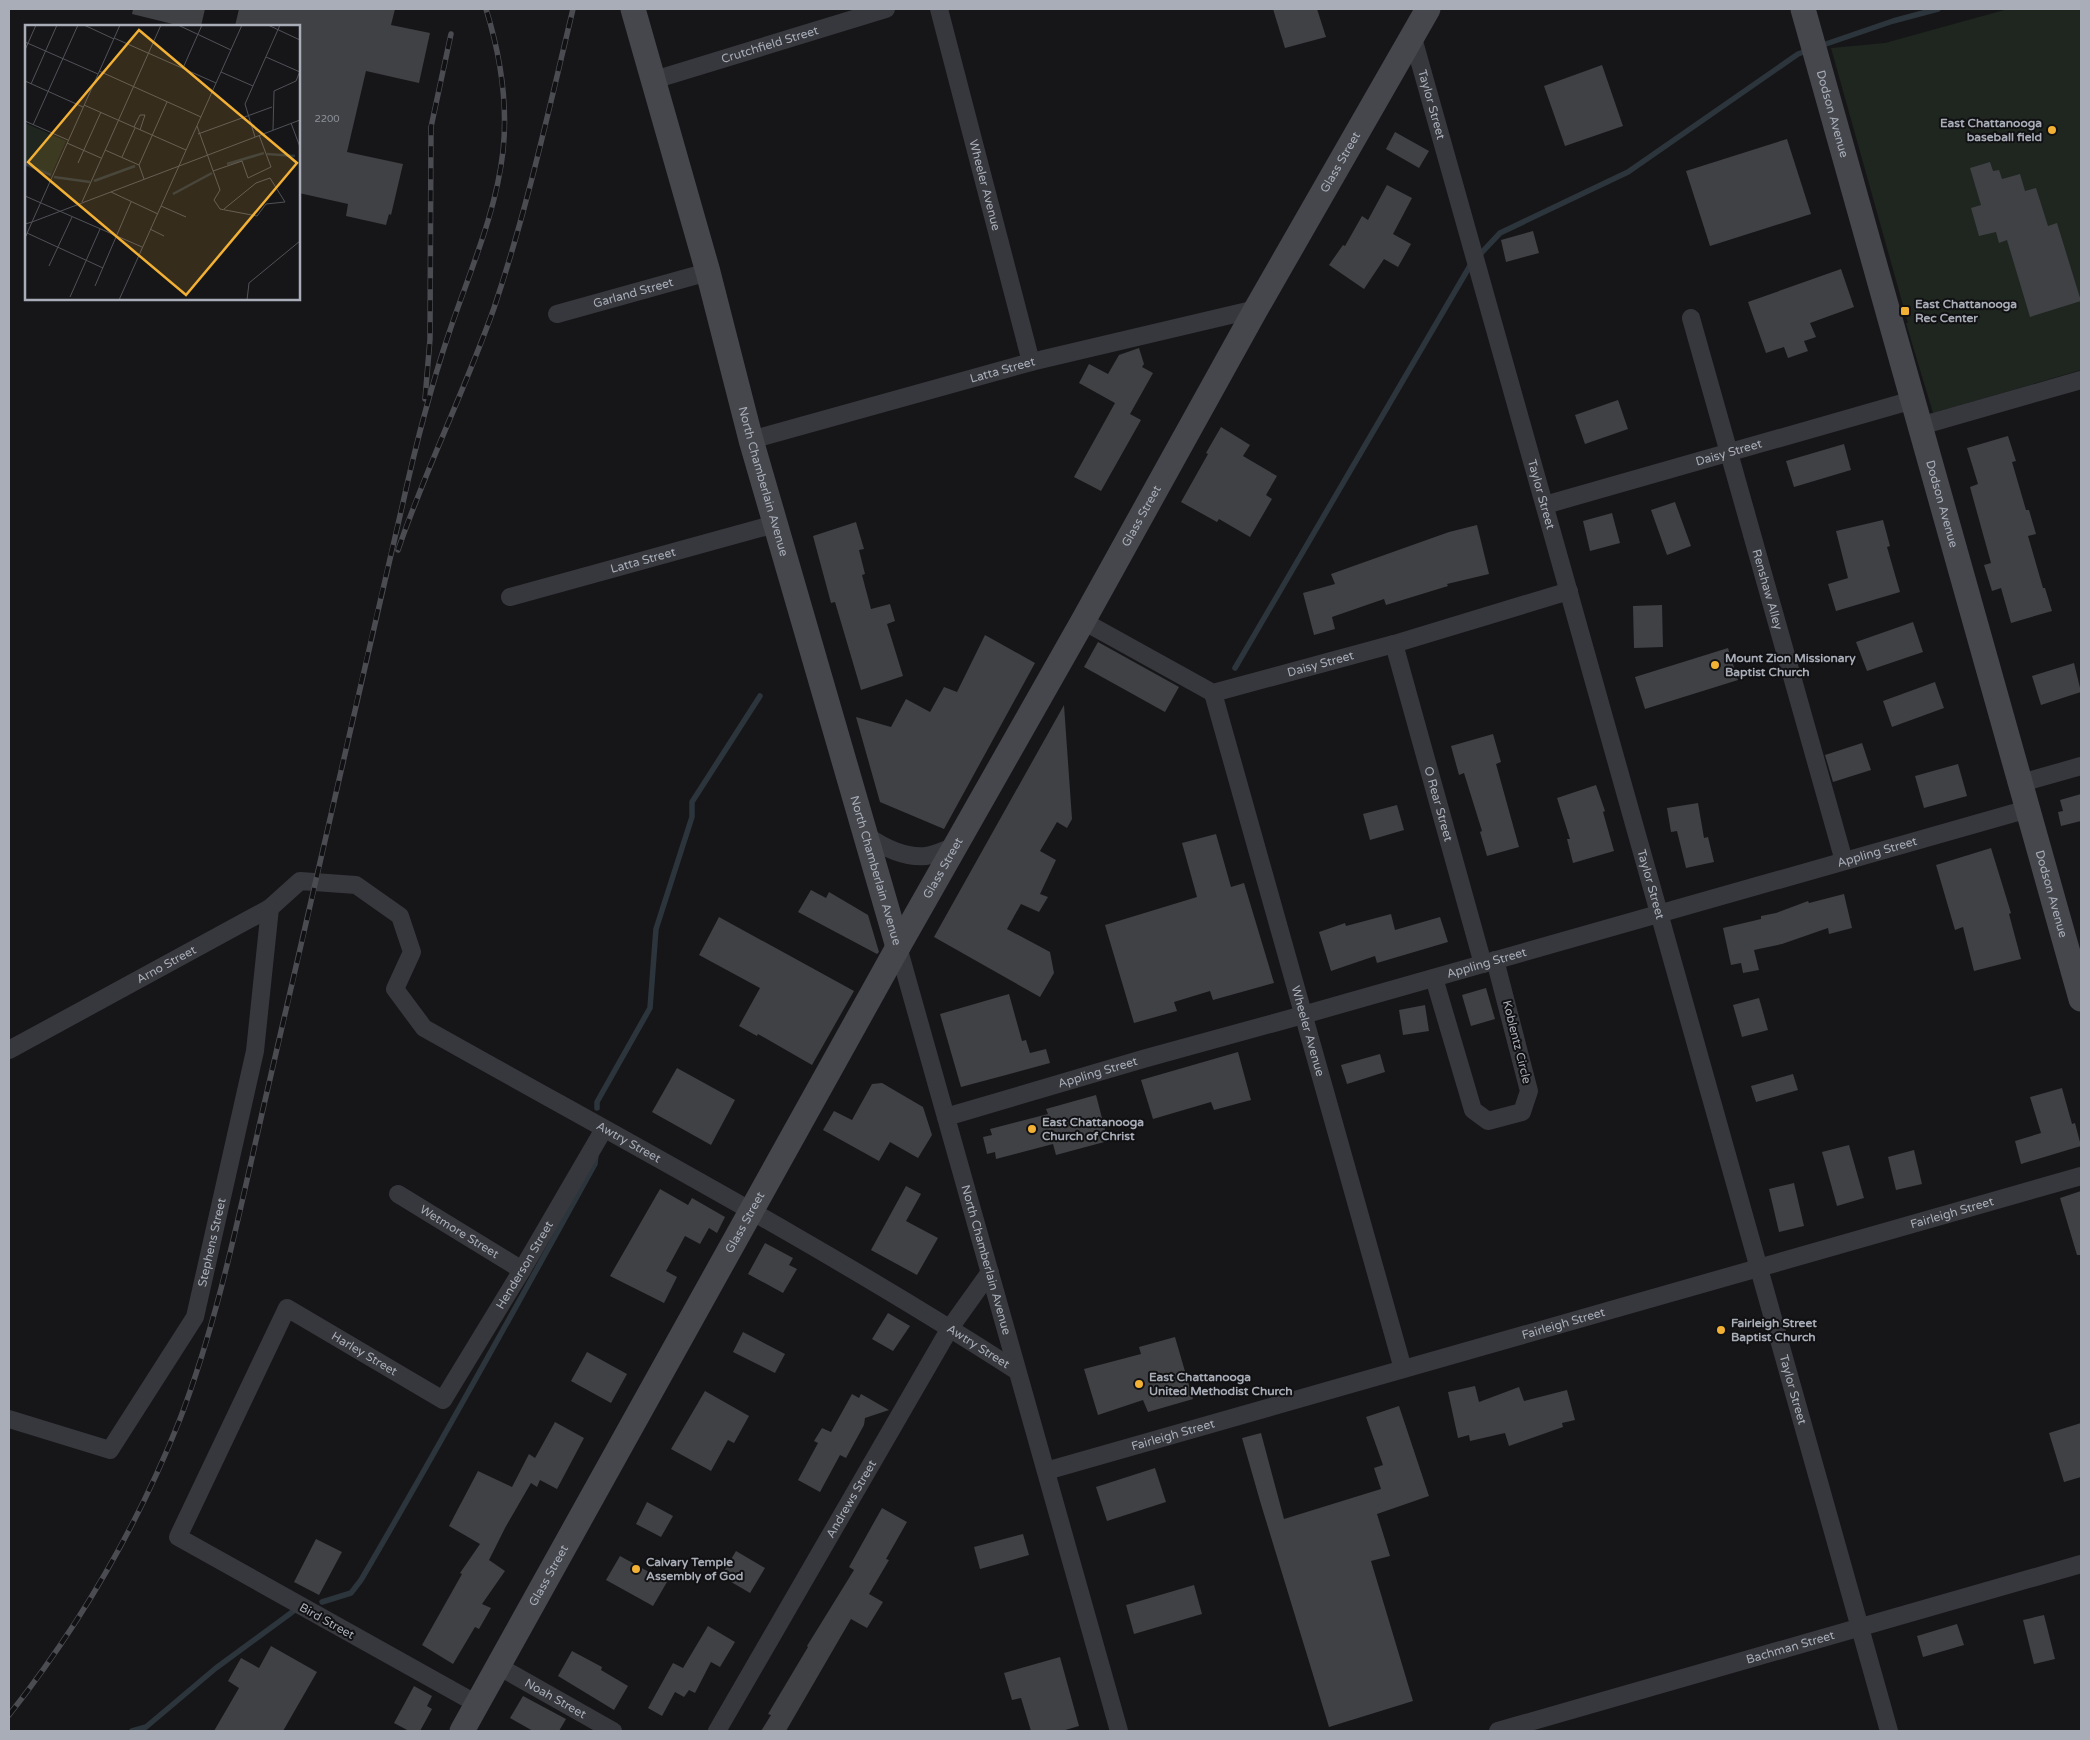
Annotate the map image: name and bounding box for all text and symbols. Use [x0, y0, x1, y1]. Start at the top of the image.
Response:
street label: Crutchfield Street [719, 23, 820, 66]
inset map [25, 25, 300, 300]
street label: Taylor Street [1415, 68, 1448, 141]
street label: Dodson Avenue [1814, 69, 1851, 159]
house number: 2200 [314, 113, 340, 125]
place label: East Chattanooga baseball field [1940, 116, 2042, 144]
marker: East Chattanooga baseball field [2046, 124, 2058, 136]
street label: Glass Street [1317, 129, 1363, 195]
street label: Wheeler Avenue [966, 138, 1004, 232]
street label: Garland Street [591, 275, 675, 311]
place label: East Chattanooga Rec Center [1915, 297, 2017, 325]
marker: East Chattanooga Rec Center [1899, 305, 1911, 317]
street label: Latta Street [968, 354, 1037, 386]
street label: North Chamberlain Avenue [736, 405, 791, 558]
street label: Daisy Street [1694, 436, 1764, 469]
street label: Taylor Street [1525, 458, 1558, 531]
street label: Dodson Avenue [1923, 459, 1961, 549]
street label: Glass Street [1119, 483, 1164, 549]
street label: Latta Street [609, 545, 678, 576]
street label: Renshaw Alley [1749, 548, 1786, 632]
street label: Daisy Street [1286, 648, 1356, 680]
place label: Mount Zion Missionary Baptist Church [1725, 651, 1856, 680]
marker: Mount Zion Missionary Baptist Church [1709, 659, 1721, 671]
street label: O Rear Street [1421, 765, 1456, 843]
street label: North Chamberlain Avenue [847, 794, 904, 947]
street label: Appling Street [1835, 834, 1919, 870]
street label: Glass Street [920, 835, 966, 901]
street label: Taylor Street [1634, 848, 1667, 921]
street label: Dodson Avenue [2033, 848, 2070, 939]
street label: Arno Street [134, 942, 199, 986]
street label: Appling Street [1445, 945, 1528, 981]
street label: Wheeler Avenue [1289, 984, 1327, 1078]
street label: Koblentz Circle [1500, 999, 1534, 1085]
street label: Appling Street [1056, 1054, 1139, 1091]
place label: East Chattanooga Church of Christ [1042, 1115, 1144, 1143]
street label: Awtry Street [594, 1119, 664, 1166]
marker: East Chattanooga Church of Christ [1026, 1123, 1038, 1135]
street label: North Chamberlain Avenue [958, 1183, 1014, 1336]
street label: Glass Street [722, 1189, 768, 1255]
street label: Fairleigh Street [1909, 1194, 1996, 1231]
street label: Stephens Street [195, 1196, 229, 1288]
street label: Wetmore Street [417, 1202, 502, 1261]
street label: Henderson Street [493, 1218, 556, 1311]
street label: Fairleigh Street [1520, 1305, 1607, 1342]
place label: Fairleigh Street Baptist Church [1731, 1316, 1817, 1345]
street label: Awtry Street [944, 1321, 1013, 1372]
marker: Fairleigh Street Baptist Church [1715, 1324, 1727, 1336]
street label: Harley Street [329, 1329, 400, 1379]
street label: Taylor Street [1777, 1353, 1810, 1426]
place label: East Chattanooga United Methodist Church [1149, 1370, 1293, 1398]
marker: East Chattanooga United Methodist Church [1133, 1378, 1145, 1390]
street label: Fairleigh Street [1130, 1416, 1217, 1453]
street label: Andrews Street [823, 1457, 879, 1540]
street label: Glass Street [526, 1542, 571, 1608]
place label: Calvary Temple Assembly of God [646, 1555, 743, 1584]
marker: Calvary Temple Assembly of God [630, 1563, 642, 1575]
street label: Bird Street [297, 1600, 357, 1642]
street label: Bachman Street [1744, 1628, 1836, 1667]
street label: Noah Street [522, 1676, 589, 1722]

